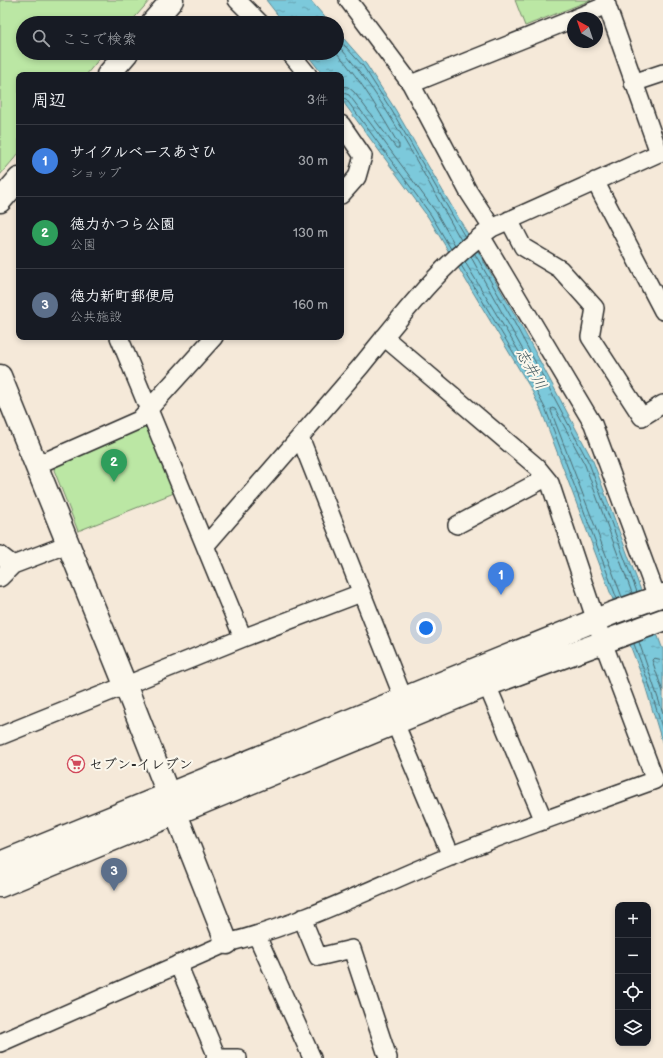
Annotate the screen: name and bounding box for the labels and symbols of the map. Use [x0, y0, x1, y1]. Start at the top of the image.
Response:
north arrow [567, 12, 603, 48]
water label: 志井川 [512, 345, 550, 393]
pin: 2 [101, 449, 127, 482]
pin: 1 [488, 562, 514, 595]
your location [416, 618, 436, 638]
supermarket icon: セブン-イレブン [66, 754, 86, 774]
place label: セブン-イレブン [89, 756, 193, 773]
pin: 3 [101, 858, 127, 891]

